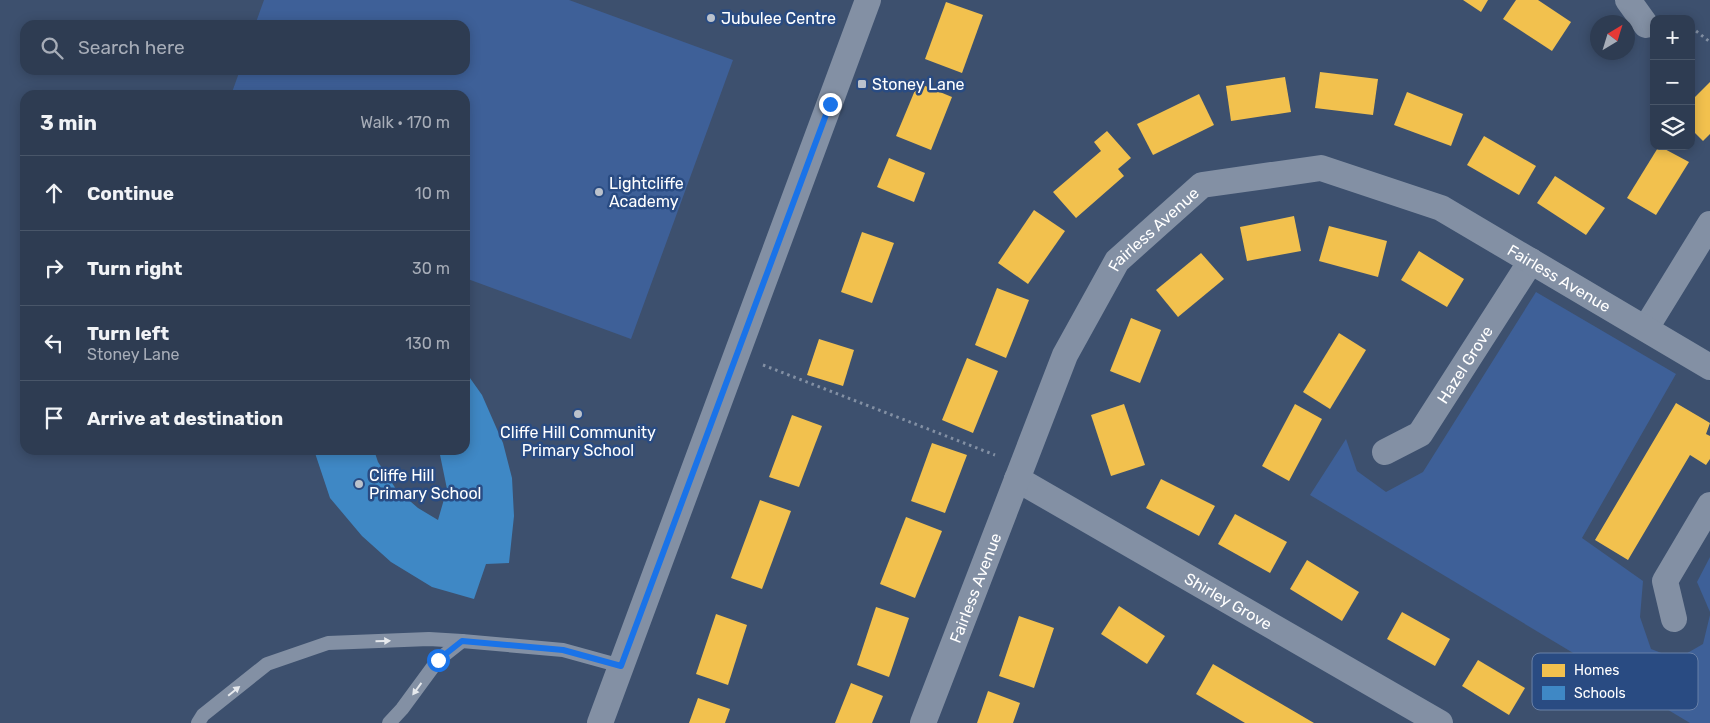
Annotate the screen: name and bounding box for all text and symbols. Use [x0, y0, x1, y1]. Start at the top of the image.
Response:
place label: Jubulee Centre [721, 9, 836, 28]
marker: Jubulee Centre [705, 12, 717, 24]
north arrow [1590, 15, 1635, 60]
map controls [1650, 15, 1695, 150]
button: + [1650, 15, 1695, 60]
search box [20, 20, 470, 75]
icon: search [38, 34, 66, 62]
text: Search here [78, 36, 185, 59]
button: − [1650, 60, 1695, 105]
place label: Stoney Lane [872, 75, 965, 94]
marker: Stoney Lane [856, 78, 868, 90]
route end [819, 93, 842, 116]
button: layers [1650, 105, 1695, 150]
text: 3 min [40, 110, 97, 135]
text: Walk · 170 m [360, 113, 450, 132]
place label: Lightcliffe Academy [609, 174, 684, 211]
icon: ahead [40, 179, 68, 207]
text: Continue [87, 182, 174, 205]
street label: Fairless Avenue [1104, 183, 1203, 274]
text: 10 m [415, 184, 450, 203]
marker: Lightcliffe Academy [593, 186, 605, 198]
street label: Fairless Avenue [1504, 240, 1614, 316]
icon: right [40, 254, 68, 282]
text: Turn right [87, 257, 182, 280]
text: 30 m [412, 259, 450, 278]
text: Turn left [87, 322, 169, 345]
street label: Hazel Grove [1433, 322, 1497, 407]
icon: left [40, 329, 68, 357]
text: 130 m [405, 334, 450, 353]
text: Stoney Lane [87, 345, 180, 364]
icon: arrive [40, 404, 68, 432]
text: Arrive at destination [87, 407, 283, 430]
marker: Cliffe Hill Community Primary School [572, 408, 584, 420]
place label: Cliffe Hill Community Primary School [500, 423, 656, 460]
place label: Cliffe Hill Primary School [369, 466, 481, 503]
marker: Cliffe Hill Primary School [353, 478, 365, 490]
street label: Fairless Avenue [945, 530, 1005, 645]
street label: Shirley Grove [1181, 568, 1276, 634]
one-way arrow [375, 637, 391, 645]
route start [427, 649, 450, 672]
legend [1532, 653, 1698, 710]
text: Homes [1574, 662, 1619, 679]
one-way arrow [412, 682, 422, 696]
one-way arrow [227, 685, 240, 696]
text: Schools [1574, 685, 1626, 702]

